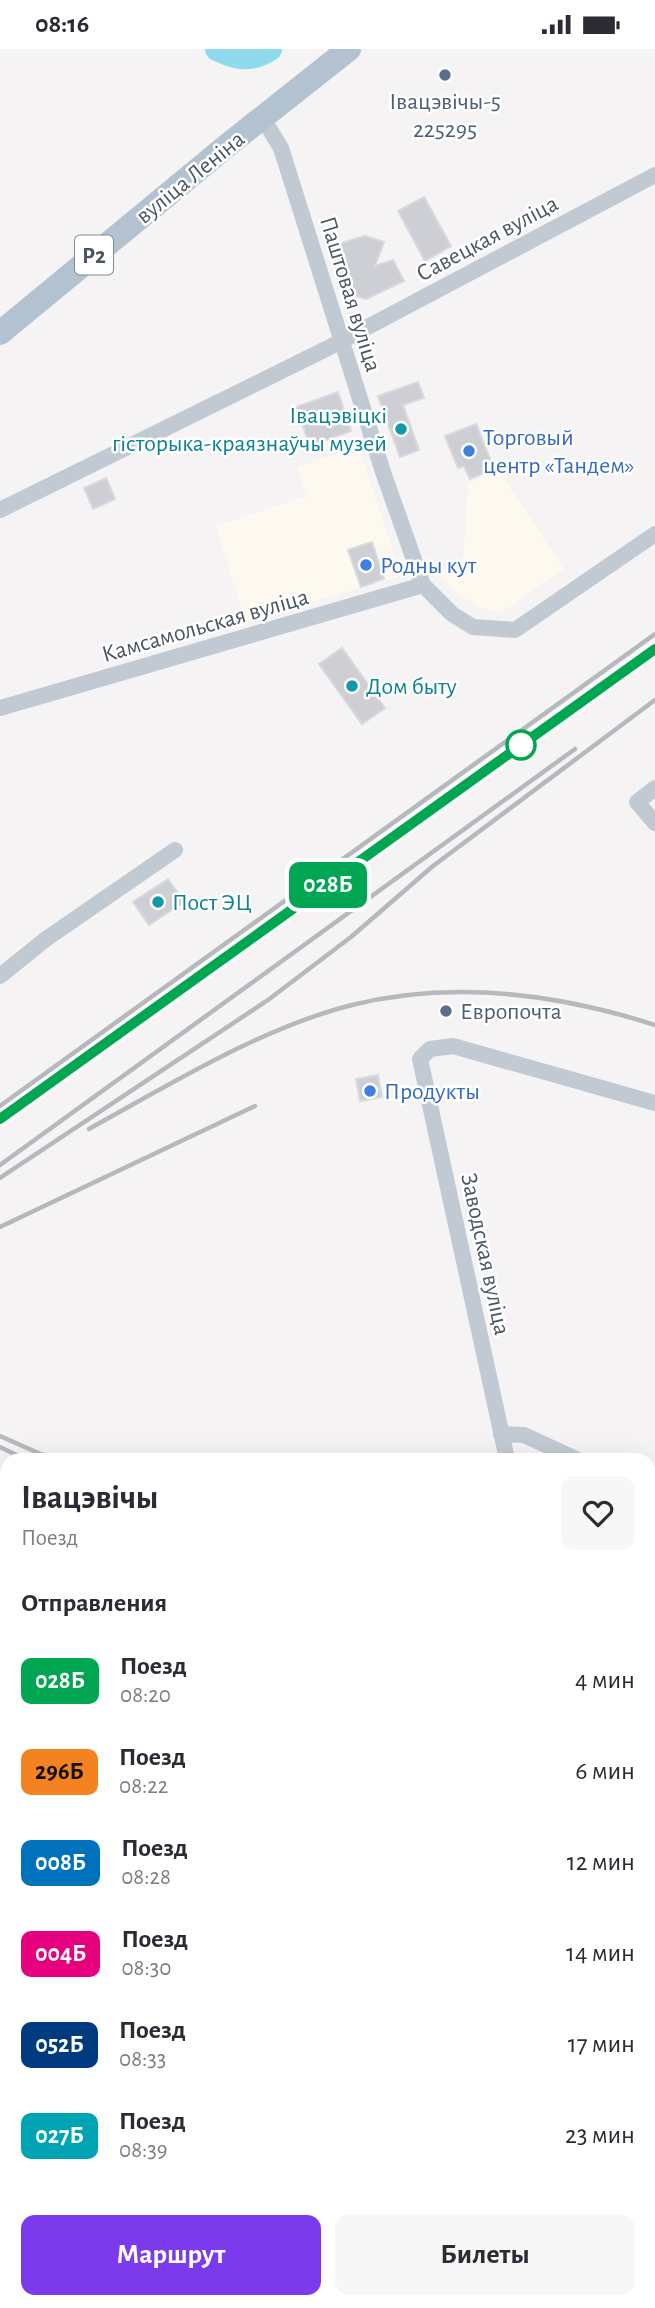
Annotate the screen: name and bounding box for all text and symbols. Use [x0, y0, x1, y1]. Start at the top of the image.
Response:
text: 08:16 [35, 11, 89, 37]
marker: Івацэвічы-5 225295 [437, 67, 453, 83]
place label: Івацэвічы-5 225295 [389, 90, 501, 142]
street label: вуліца Леніна [132, 127, 250, 229]
street label: Савецкая вуліца [413, 191, 562, 286]
street label: Паштовая вуліца [315, 214, 385, 375]
road number: Р2 [75, 235, 113, 275]
place label: Івацэвіцкі гісторыка-краязнаўчы музей [112, 404, 387, 456]
marker: Івацэвіцкі гісторыка-краязнаўчы музей [393, 421, 409, 437]
place label: Торговый центр «Тандем» [483, 426, 635, 478]
marker: Торговый центр «Тандем» [461, 443, 477, 459]
place label: Родны кут [380, 554, 477, 578]
marker: Родны кут [358, 557, 374, 573]
street label: Камсамольская вуліца [99, 585, 311, 667]
place label: Дом быту [366, 675, 458, 699]
marker: Дом быту [344, 678, 360, 694]
unlabelled marker [506, 730, 536, 760]
line badge: 028Б [279, 862, 377, 908]
text: 028Б [303, 873, 353, 897]
place label: Пост ЭЦ [172, 891, 252, 915]
marker: Пост ЭЦ [150, 894, 166, 910]
place label: Европочта [460, 1000, 562, 1024]
marker: Европочта [438, 1003, 454, 1019]
place label: Продукты [384, 1080, 480, 1104]
marker: Продукты [362, 1083, 378, 1099]
street label: Заводская вуліца [456, 1171, 514, 1337]
button: heart [561, 1476, 635, 1550]
text: Івацэвічы [21, 1482, 158, 1515]
text: Поезд [21, 1527, 78, 1550]
text: Отправления [21, 1590, 167, 1616]
text: Поезд [120, 1653, 187, 1679]
text: 4 мин [575, 1667, 635, 1693]
text: 028Б [35, 1669, 85, 1693]
text: 08:20 [120, 1684, 171, 1707]
text: Поезд [119, 1744, 186, 1770]
text: 6 мин [575, 1758, 635, 1784]
text: 296Б [35, 1760, 84, 1784]
text: 08:22 [119, 1775, 168, 1798]
text: Поезд [121, 1835, 188, 1861]
text: 12 мин [567, 1849, 635, 1875]
text: 008Б [35, 1851, 86, 1875]
text: 08:28 [121, 1866, 171, 1889]
text: Поезд [121, 1926, 188, 1952]
text: 14 мин [566, 1940, 635, 1966]
text: 004Б [35, 1942, 86, 1966]
text: 08:30 [121, 1957, 171, 1980]
text: Поезд [119, 2017, 186, 2043]
text: 17 мин [568, 2031, 635, 2057]
text: 052Б [35, 2033, 84, 2057]
text: 08:33 [119, 2048, 166, 2071]
text: Поезд [119, 2108, 186, 2134]
text: 23 мин [565, 2122, 635, 2148]
text: 027Б [35, 2124, 84, 2148]
text: 08:39 [119, 2139, 168, 2162]
button: Маршрут [21, 2215, 321, 2295]
button: Билеты [335, 2215, 635, 2295]

